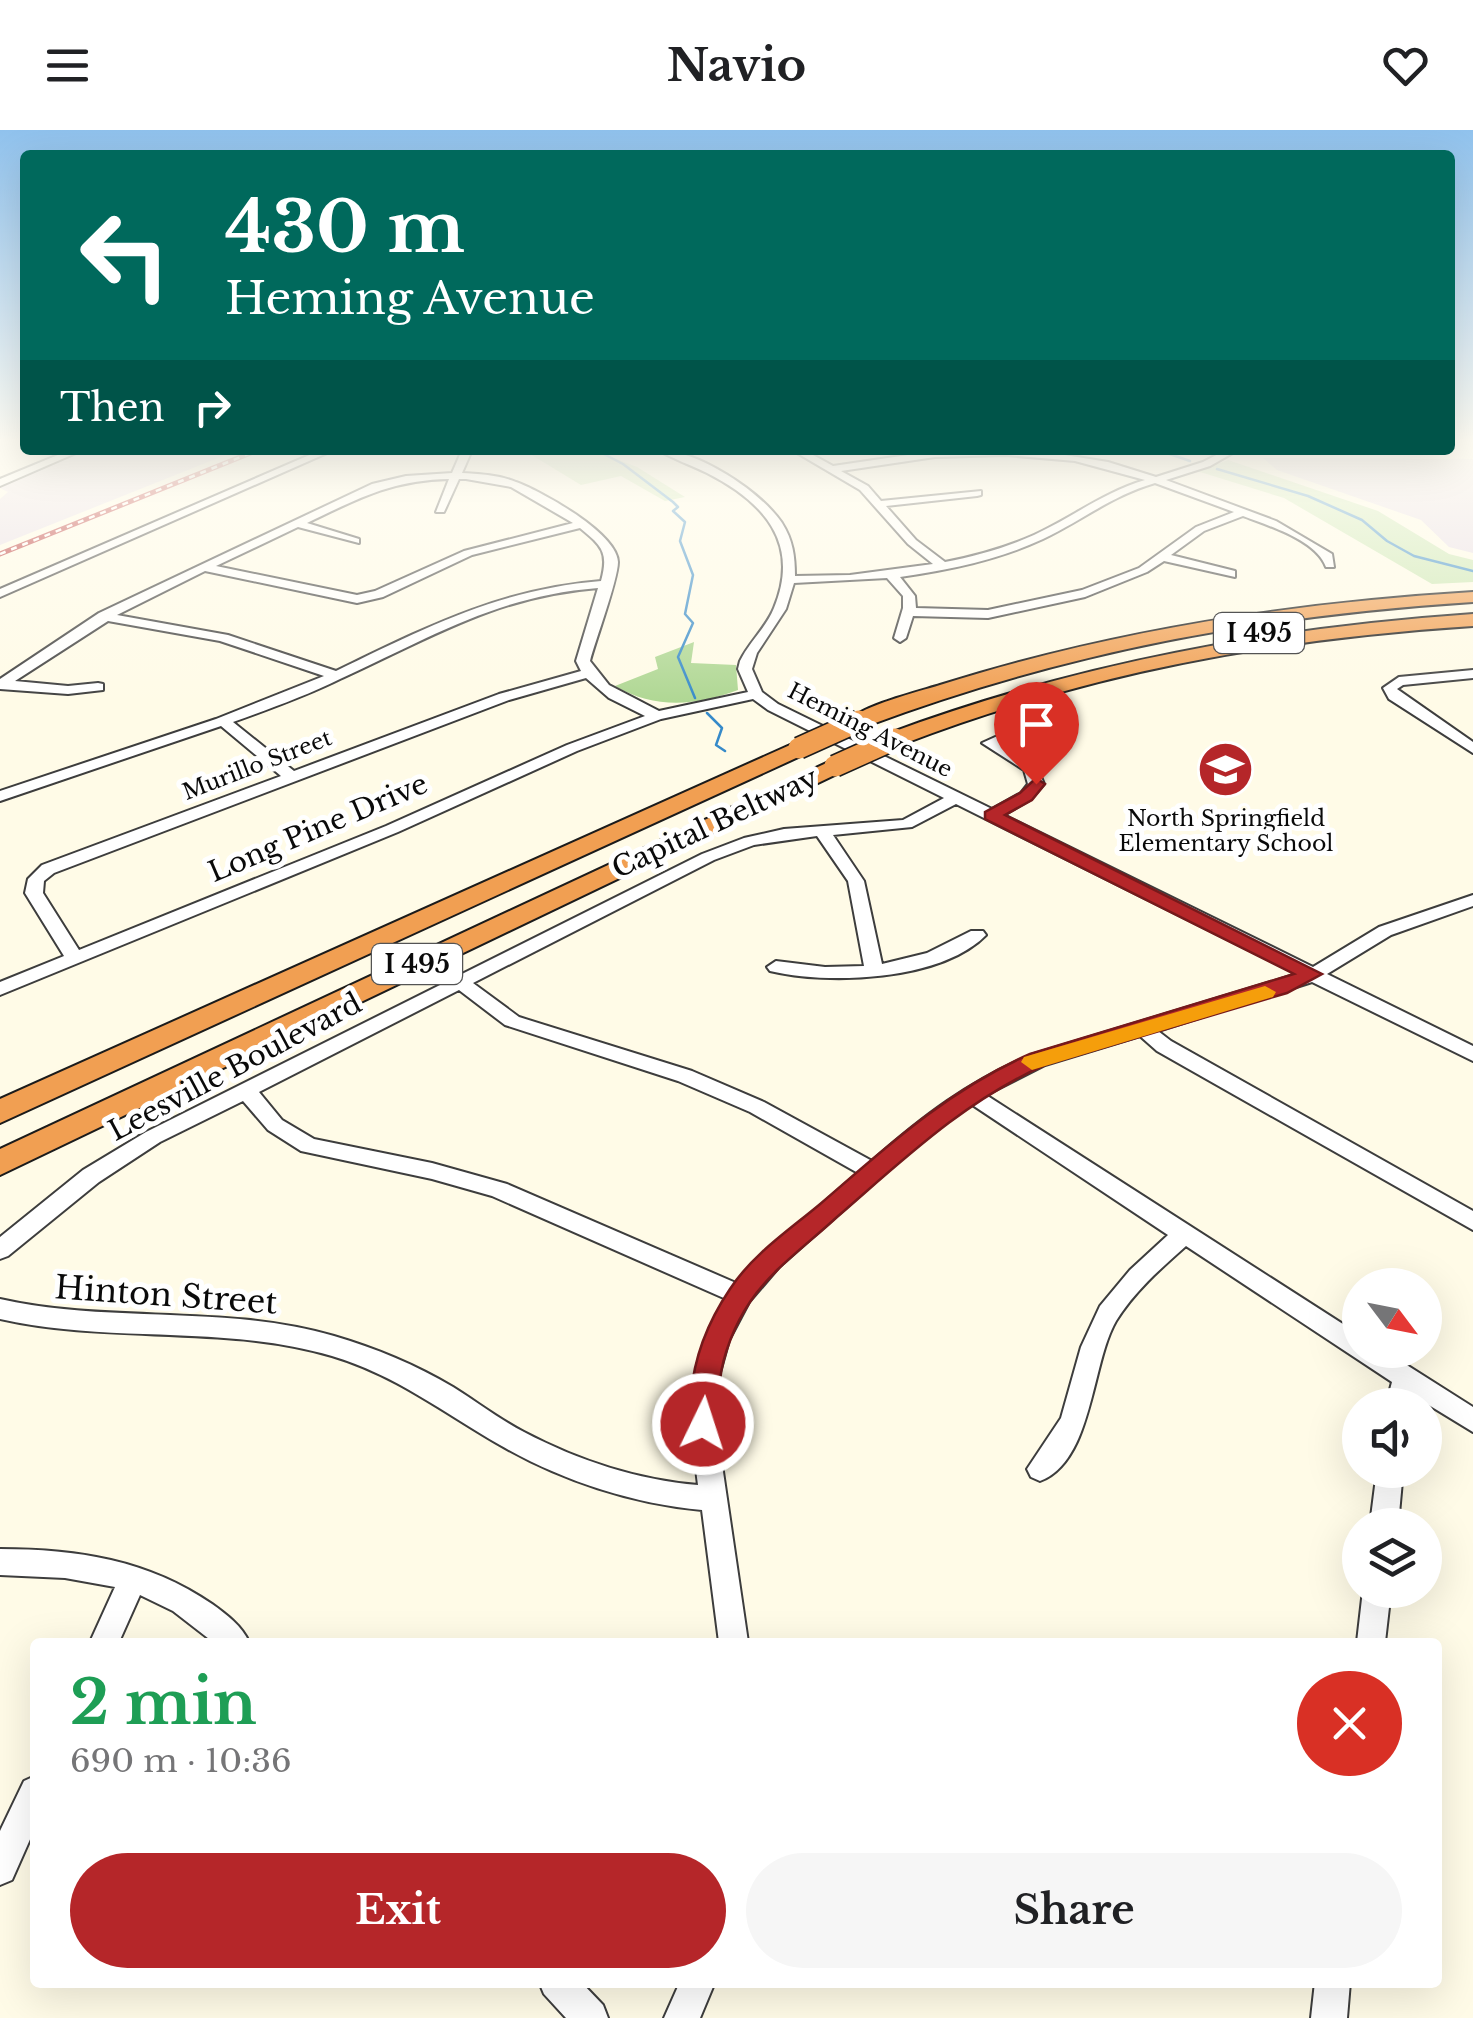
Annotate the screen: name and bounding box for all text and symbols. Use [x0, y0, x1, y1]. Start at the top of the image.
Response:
text: Navio [667, 37, 806, 93]
icon: menu [40, 38, 95, 93]
icon: heart [1378, 38, 1433, 93]
text: 430 m [225, 184, 465, 271]
icon: left [60, 190, 190, 320]
text: Heming Avenue [225, 270, 595, 326]
icon: right [185, 380, 240, 435]
text: Then [60, 384, 165, 431]
road number: I 495 [1214, 613, 1304, 653]
street label: Heming Avenue [783, 677, 957, 783]
pin [994, 682, 1079, 785]
icon: arrive [1009, 697, 1064, 752]
street label: Murillo Street [179, 724, 336, 806]
school or university icon: North Springfield Elementary School [1196, 740, 1256, 800]
street label: Capital Beltway [606, 760, 824, 886]
street label: Long Pine Drive [203, 766, 433, 890]
place label: North Springfield Elementary School [1119, 805, 1333, 857]
road number: I 495 [372, 944, 462, 984]
street label: Leesville Boulevard [103, 985, 368, 1149]
street label: Hinton Street [53, 1267, 279, 1323]
north arrow [1342, 1268, 1442, 1368]
map controls [1342, 1268, 1442, 1608]
position arrow [651, 1372, 755, 1476]
button: sound [1342, 1388, 1442, 1488]
button: layers [1342, 1508, 1442, 1608]
text: 2 min [70, 1666, 257, 1740]
button: close [1297, 1671, 1402, 1776]
text: 690 m · 10:36 [70, 1741, 292, 1781]
button: Exit [70, 1853, 726, 1968]
button: Share [746, 1853, 1402, 1968]

